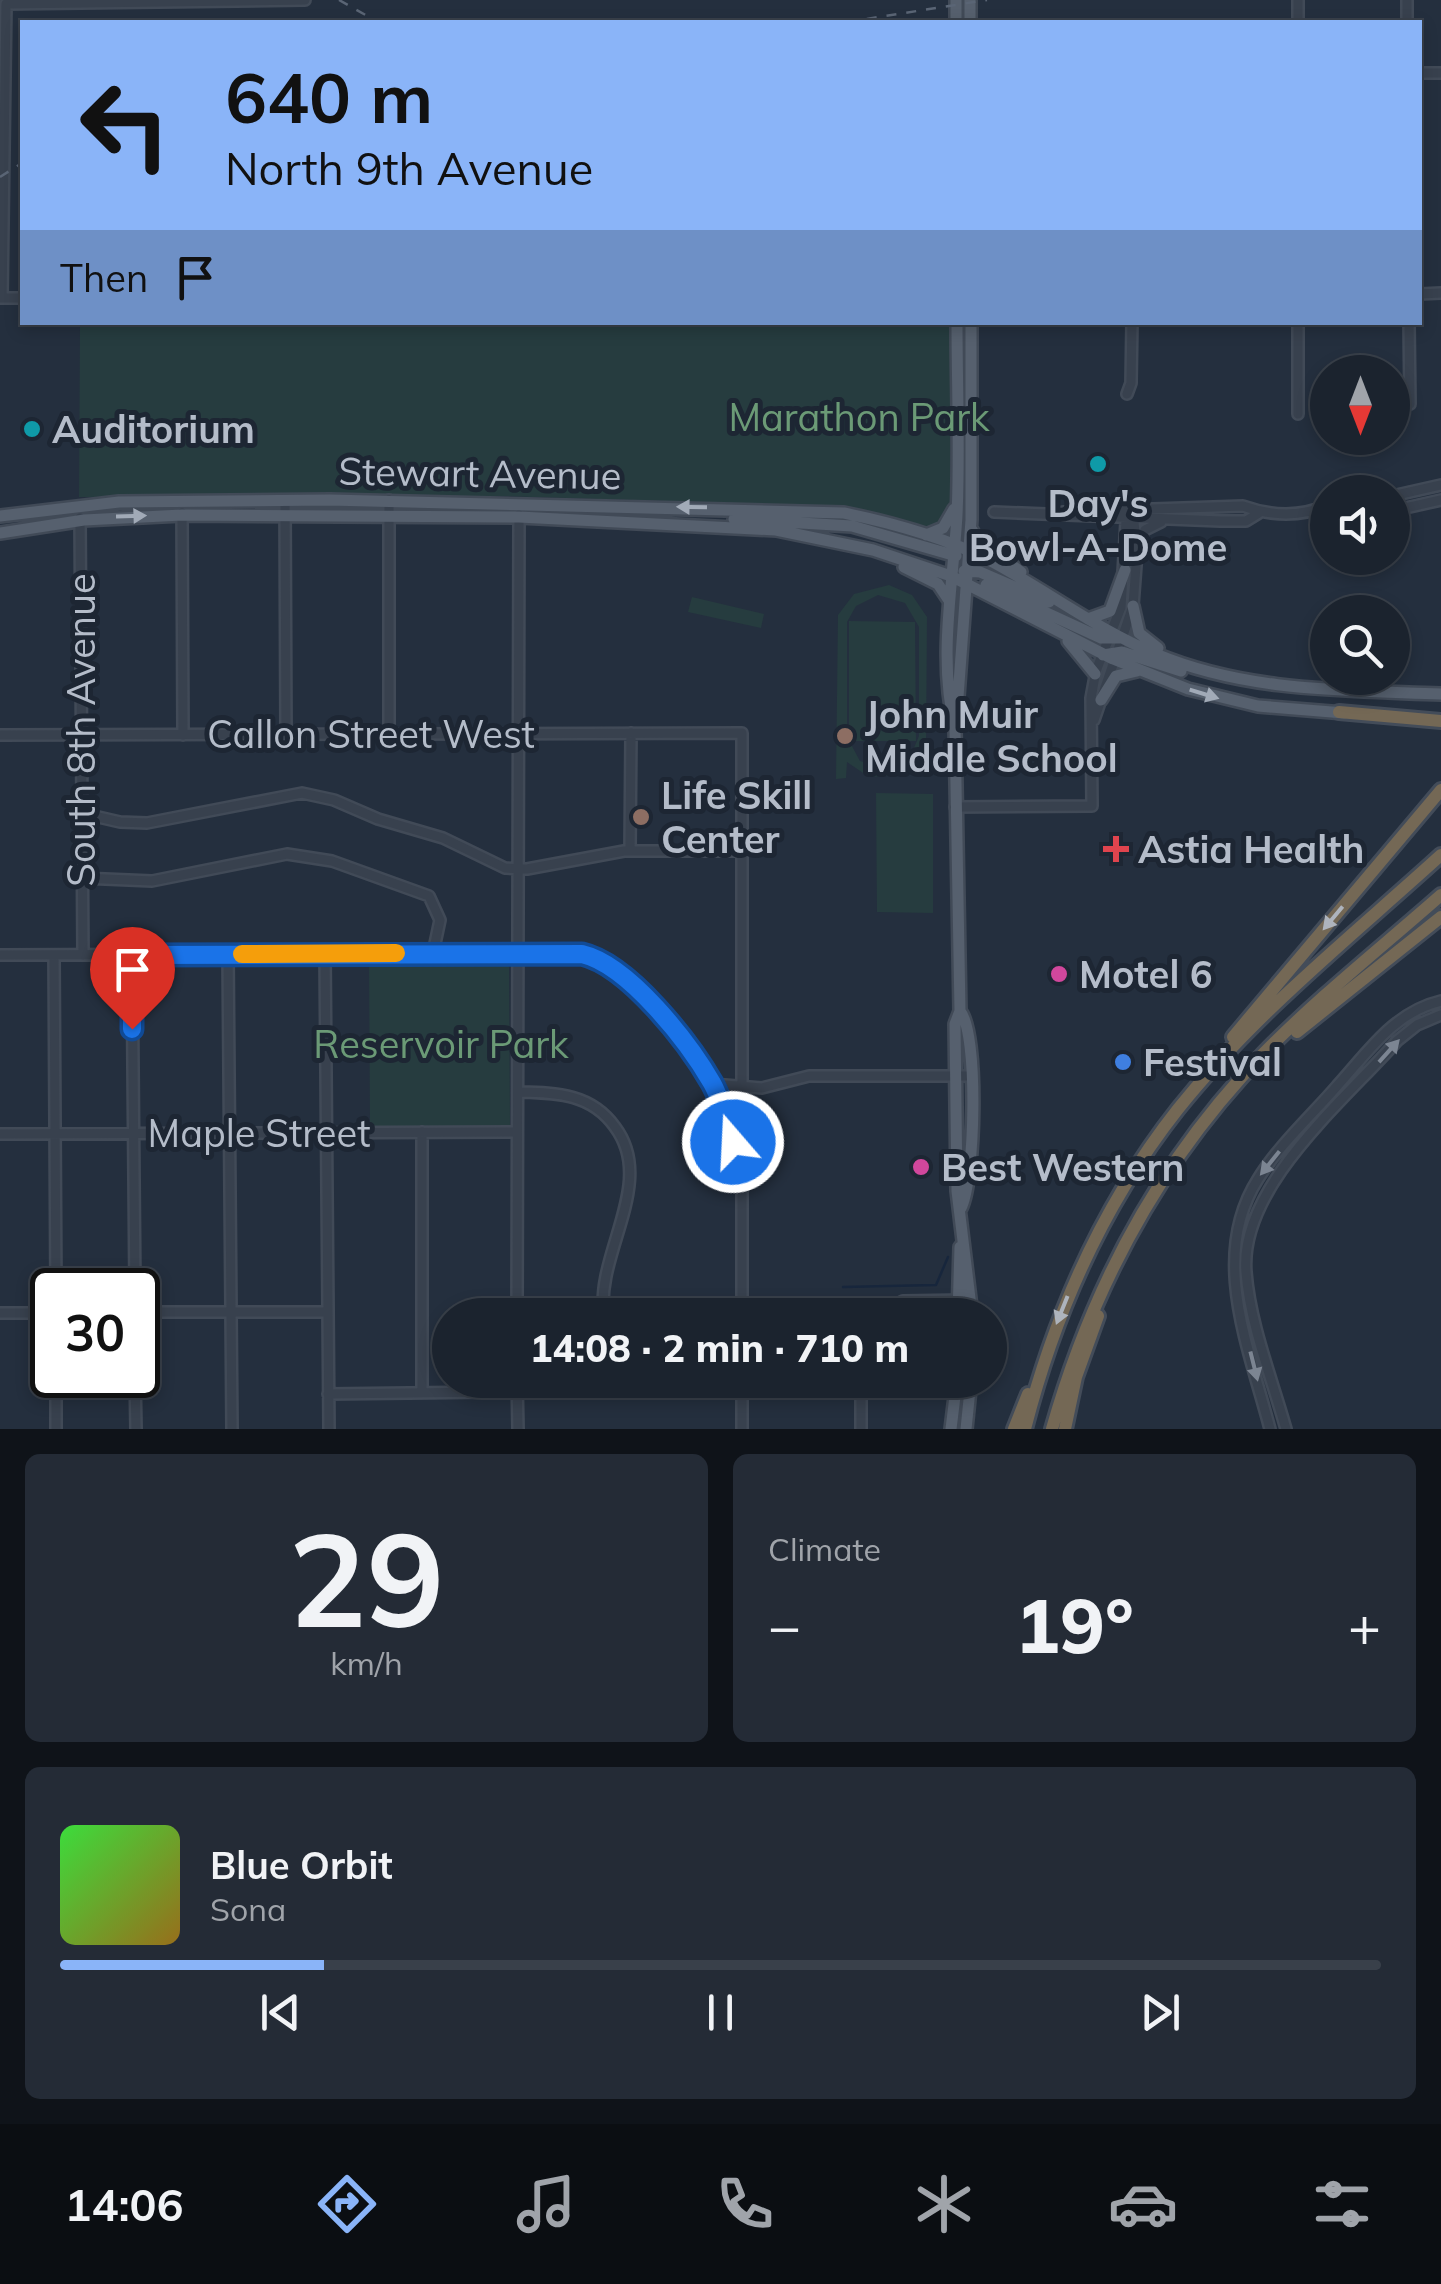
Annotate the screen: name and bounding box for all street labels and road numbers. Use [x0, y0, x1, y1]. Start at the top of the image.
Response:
street label: Stewart Avenue [338, 447, 622, 499]
street label: South 8th Avenue [57, 573, 105, 887]
street label: Callon Street West [207, 710, 535, 758]
street label: Maple Street [148, 1109, 370, 1157]

